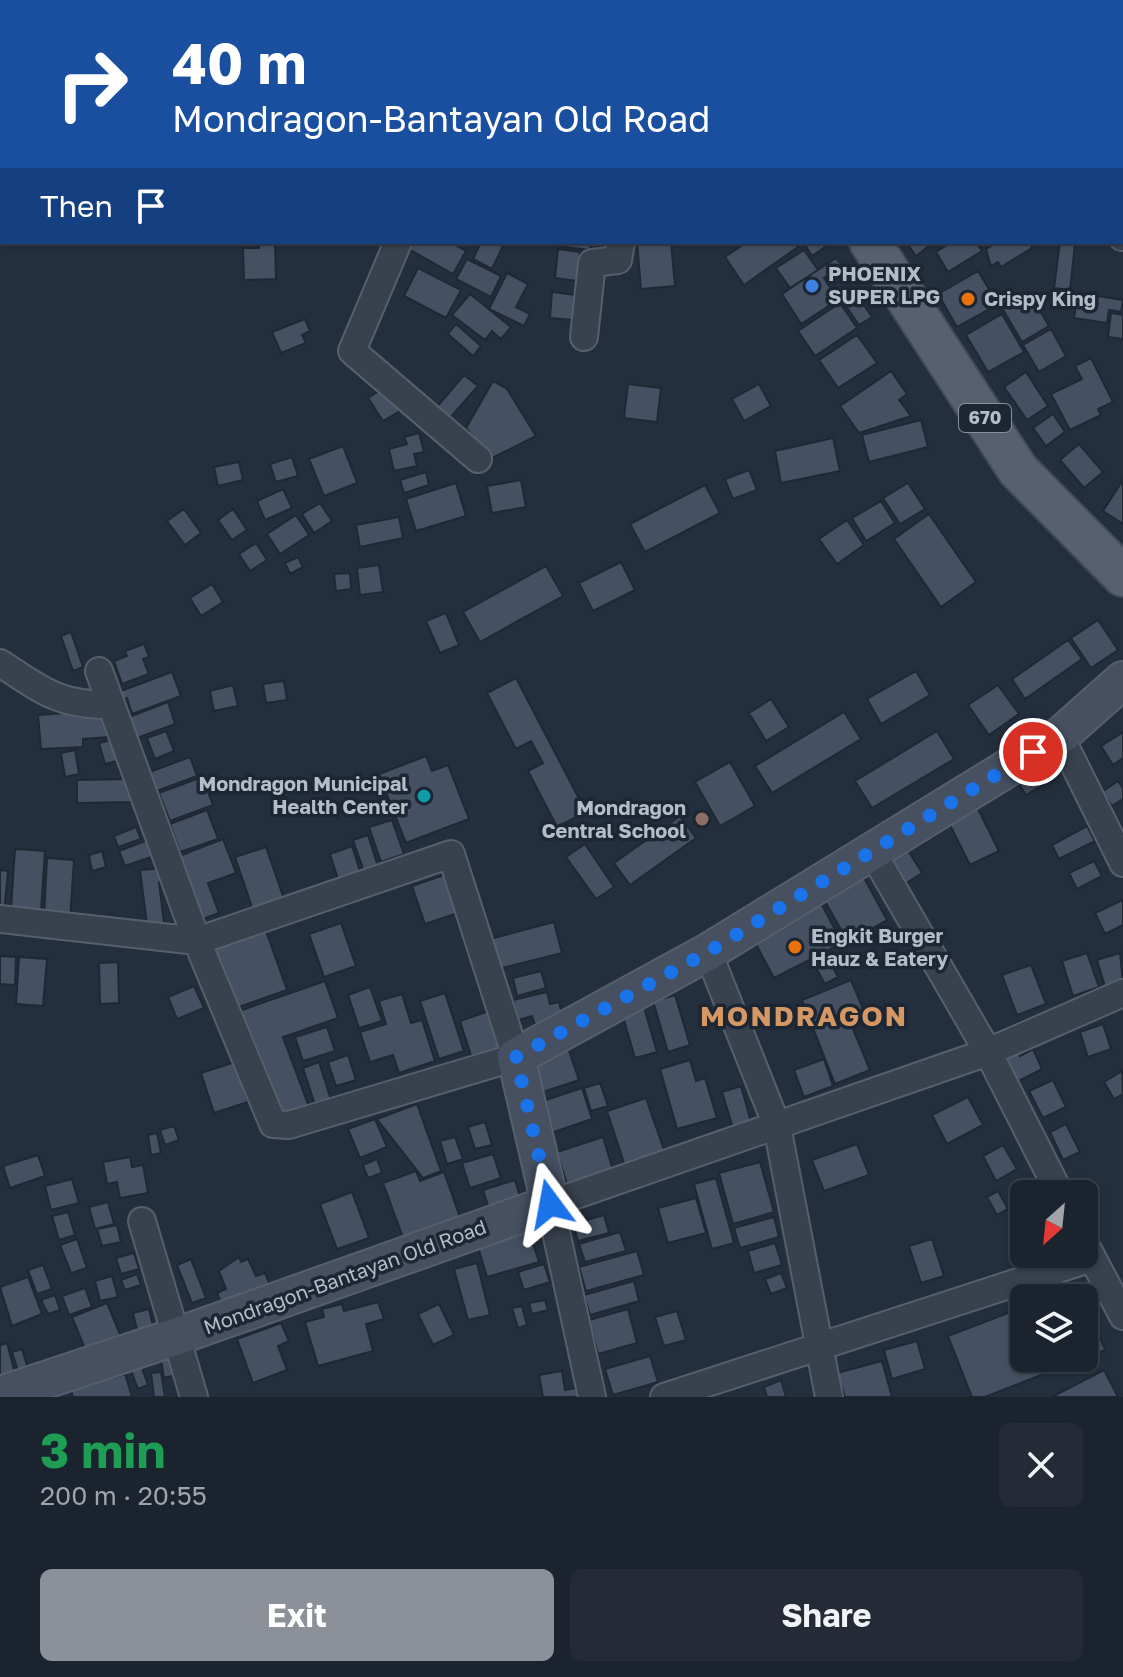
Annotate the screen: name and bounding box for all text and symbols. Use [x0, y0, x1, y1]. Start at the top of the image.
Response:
text: 40 m [172, 29, 306, 96]
icon: right [40, 32, 144, 136]
text: Mondragon-Bantayan Old Road [172, 97, 710, 140]
icon: arrive [129, 184, 173, 228]
text: Then [40, 188, 113, 224]
place label: PHOENIX SUPER LPG [828, 261, 940, 308]
marker: PHOENIX SUPER LPG [803, 277, 821, 295]
place label: Crispy King [984, 286, 1096, 310]
marker: Crispy King [959, 290, 977, 308]
road number: 670 [959, 404, 1011, 432]
pin [999, 718, 1067, 786]
icon: arrive [1011, 730, 1055, 774]
place label: Mondragon Municipal Health Center [198, 771, 408, 818]
marker: Mondragon Municipal Health Center [415, 787, 433, 805]
place label: Mondragon Central School [541, 795, 686, 842]
marker: Mondragon Central School [693, 810, 711, 828]
place label: Engkit Burger Hauz & Eatery [811, 923, 948, 970]
marker: Engkit Burger Hauz & Eatery [786, 938, 804, 956]
district label: MONDRAGON [700, 999, 908, 1032]
position arrow [508, 1162, 592, 1246]
north arrow [1010, 1180, 1098, 1268]
map controls [1010, 1180, 1098, 1372]
street label: Mondragon-Bantayan Old Road [200, 1214, 489, 1338]
button: layers [1010, 1284, 1098, 1372]
text: 3 min [40, 1421, 165, 1479]
button: close [999, 1423, 1083, 1507]
text: 200 m · 20:55 [40, 1480, 207, 1511]
button: Exit [40, 1569, 554, 1661]
button: Share [570, 1569, 1083, 1661]

